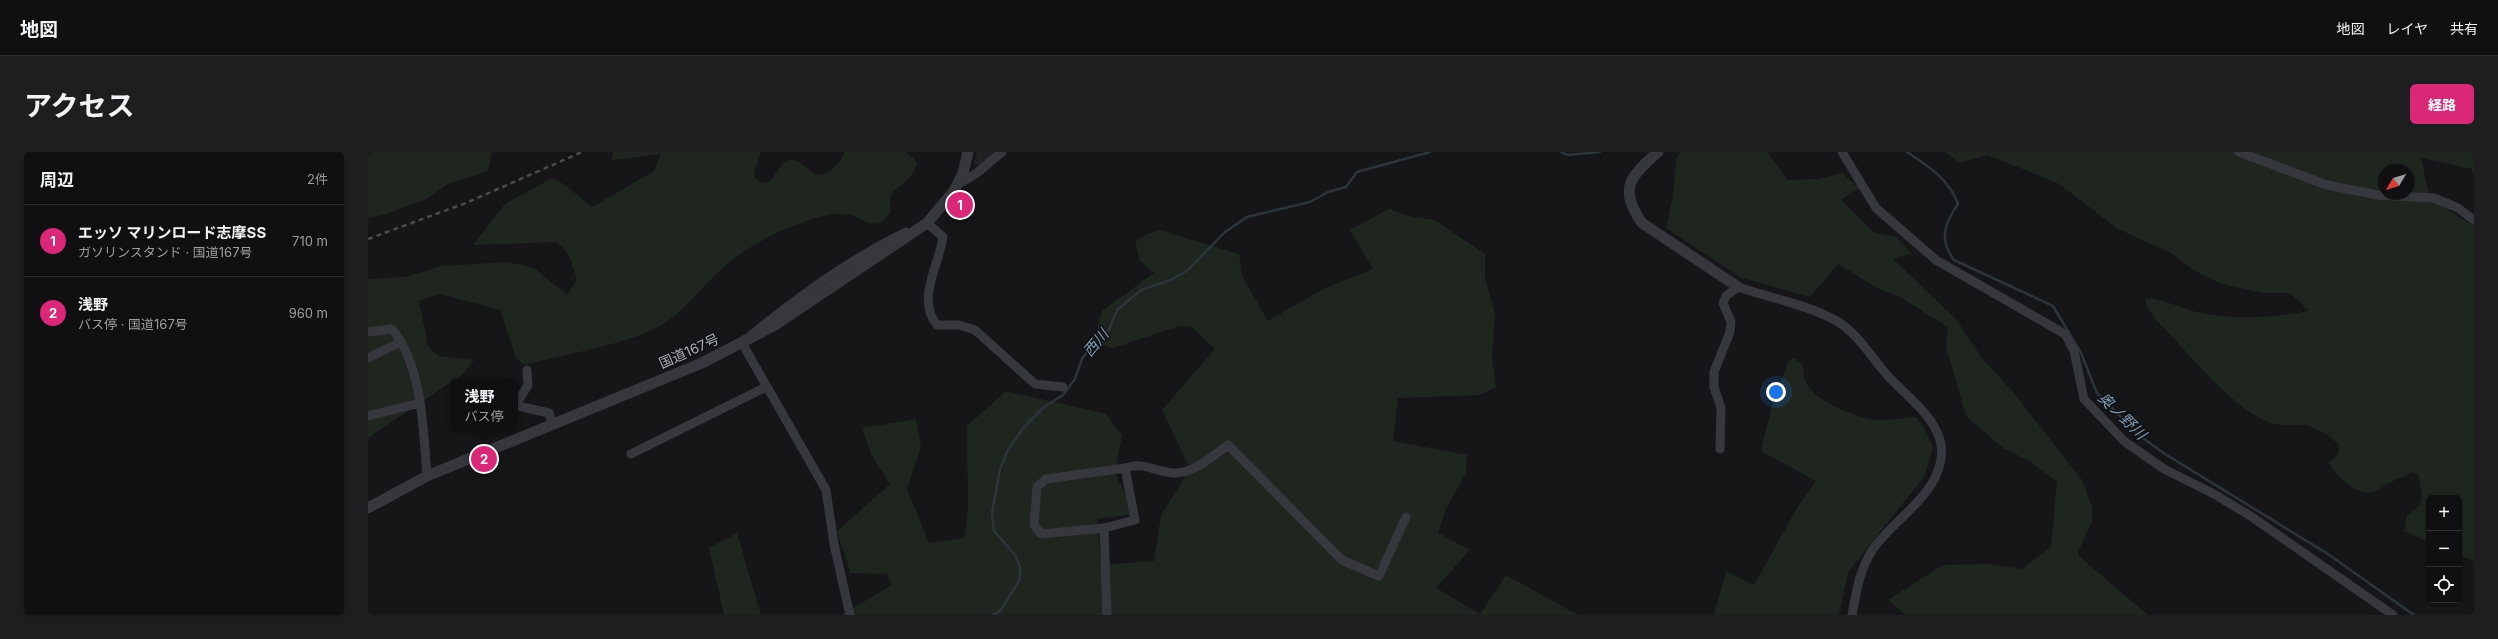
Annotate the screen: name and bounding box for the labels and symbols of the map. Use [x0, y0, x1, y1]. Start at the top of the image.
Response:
north arrow [2378, 164, 2414, 200]
pin: 1 [947, 190, 973, 220]
water label: 西川 [1079, 324, 1114, 360]
street label: 国道167号 [656, 330, 722, 371]
your location [1766, 382, 1786, 402]
water label: 奥ノ野川 [2094, 388, 2152, 445]
pin: 2 [471, 444, 497, 474]

